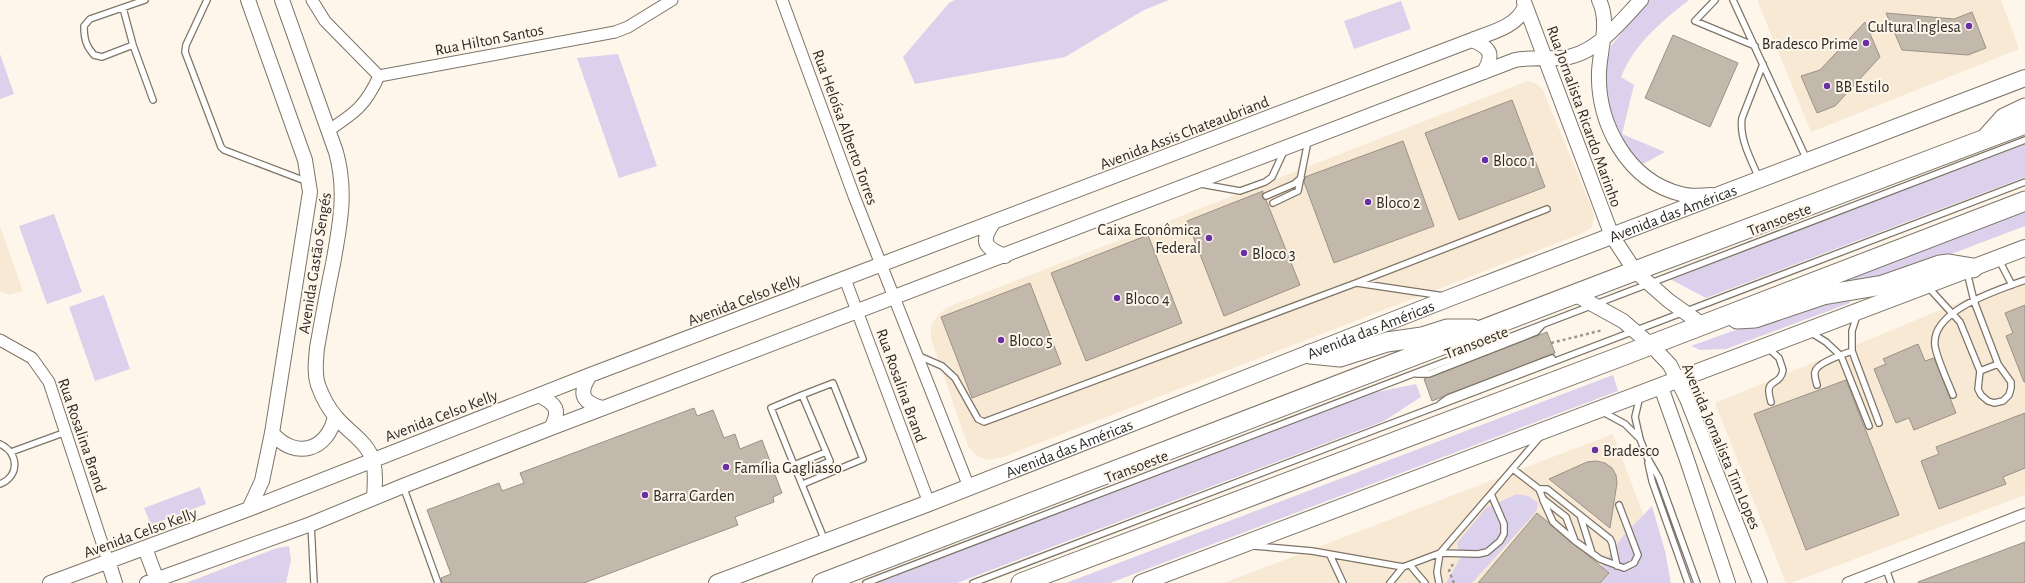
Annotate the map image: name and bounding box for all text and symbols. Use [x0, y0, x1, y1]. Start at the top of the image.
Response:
place label: Cultura Inglesa [1868, 19, 1961, 35]
marker: Cultura Inglesa [1964, 21, 1974, 31]
street label: Rua Hilton Santos [433, 22, 545, 58]
street label: Rua Jornalista Ricardo Marinho [1544, 23, 1624, 209]
place label: Bradesco Prime [1762, 36, 1858, 52]
marker: Bradesco Prime [1861, 38, 1871, 48]
street label: Rua Heloísa Alberto Torres [810, 48, 881, 207]
place label: BB Estilo [1835, 79, 1889, 95]
marker: BB Estilo [1822, 81, 1832, 91]
street label: Avenida Assis Chateaubriand [1098, 93, 1271, 173]
place label: Bloco 1 [1493, 153, 1536, 169]
marker: Bloco 1 [1480, 155, 1490, 165]
street label: Avenida das Américas [1607, 182, 1739, 245]
street label: Avenida Gastão Sengés [296, 191, 334, 335]
place label: Bloco 2 [1376, 195, 1420, 211]
marker: Bloco 2 [1363, 197, 1373, 207]
street label: Transoeste [1745, 201, 1813, 239]
place label: Caixa Econômica Federal [1098, 222, 1201, 256]
marker: Caixa Econômica Federal [1204, 233, 1214, 243]
place label: Bloco 3 [1252, 246, 1296, 262]
marker: Bloco 3 [1239, 248, 1249, 258]
street label: Avenida Celso Kelly [686, 271, 804, 330]
place label: Bloco 4 [1125, 291, 1170, 307]
marker: Bloco 4 [1112, 293, 1122, 303]
street label: Avenida das Américas [1305, 298, 1437, 362]
street label: Transoeste [1442, 324, 1510, 362]
street label: Rua Rosalina Brand [873, 326, 929, 444]
place label: Bloco 5 [1009, 333, 1053, 349]
marker: Bloco 5 [996, 335, 1006, 345]
street label: Avenida Jornalista Tim Lopes [1679, 361, 1763, 532]
street label: Rua Rosalina Brand [55, 376, 109, 494]
street label: Avenida Celso Kelly [383, 387, 501, 446]
street label: Avenida das Américas [1003, 417, 1135, 481]
place label: Bradesco [1603, 443, 1660, 459]
marker: Bradesco [1590, 445, 1600, 455]
street label: Transoeste [1102, 448, 1170, 486]
place label: Família Gagliasso [734, 460, 842, 476]
marker: Família Gagliasso [721, 462, 731, 472]
place label: Barra Garden [653, 488, 735, 504]
marker: Barra Garden [640, 490, 650, 500]
street label: Avenida Celso Kelly [81, 505, 200, 562]

